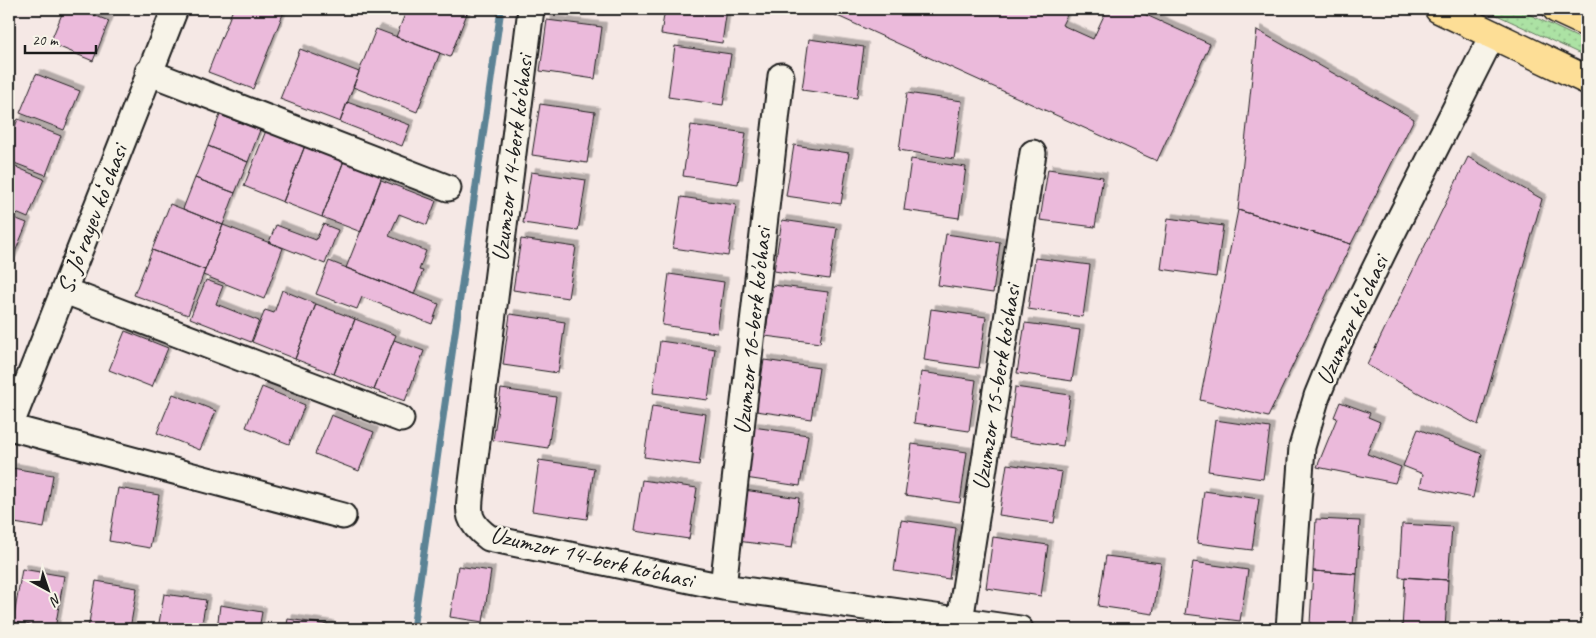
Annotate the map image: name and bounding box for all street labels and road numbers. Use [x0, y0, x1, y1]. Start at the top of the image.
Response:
street label: Uzumzor 14-berk ko'chasi [484, 51, 540, 263]
street label: S. Joʻrayev koʻchasi [50, 138, 135, 298]
street label: Uzumzor 16-berk ko'chasi [726, 224, 778, 436]
street label: Uzumzor koʻchasi [1309, 248, 1396, 389]
street label: Uzumzor 15-berk ko'chasi [965, 280, 1027, 492]
street label: Uzumzor 14-berk ko'chasi [488, 519, 699, 596]

